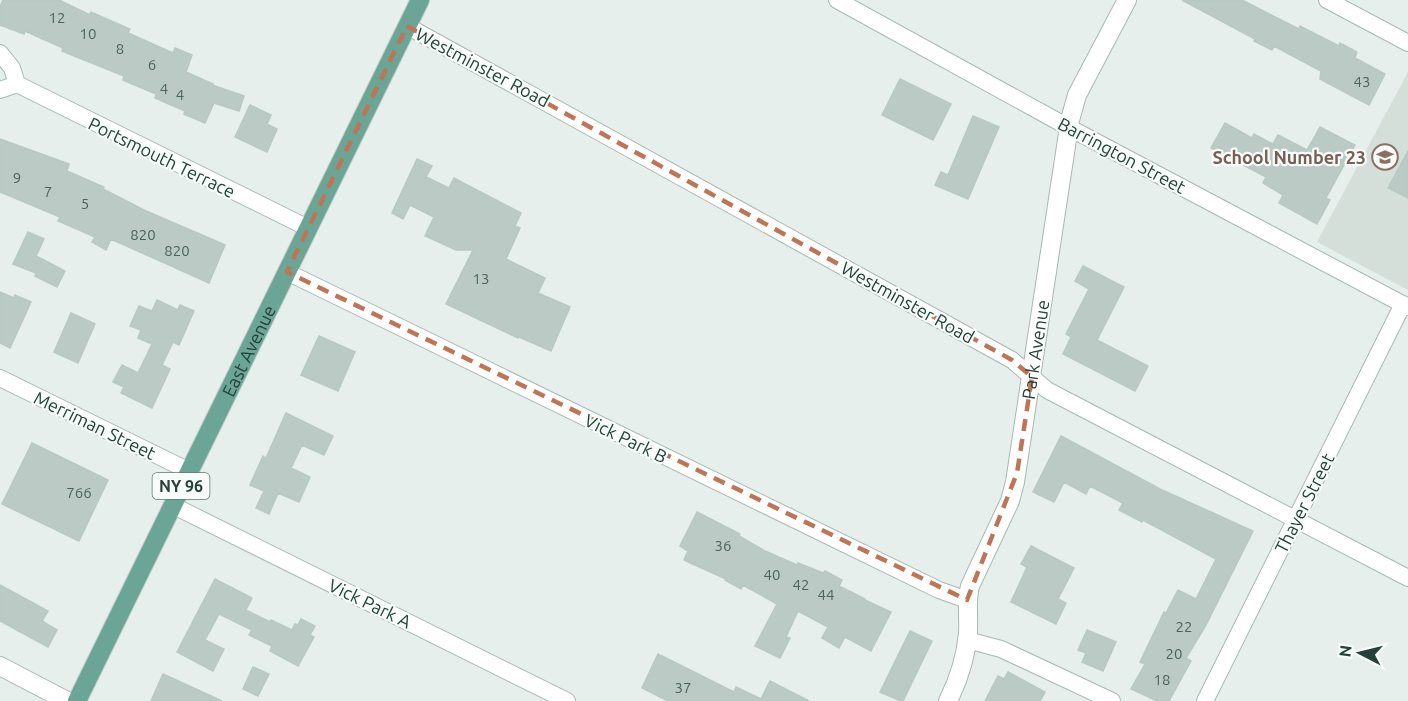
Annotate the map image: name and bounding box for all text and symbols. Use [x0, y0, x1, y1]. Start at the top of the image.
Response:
house number: 12 [49, 9, 65, 26]
street label: Westminster Road [413, 23, 553, 111]
house number: 10 [80, 25, 96, 42]
house number: 8 [116, 40, 124, 57]
house number: 6 [148, 56, 156, 73]
house number: 43 [1354, 73, 1370, 90]
house number: 4 [160, 80, 168, 97]
house number: 4 [176, 86, 184, 103]
street label: Portsmouth Terrace [85, 113, 239, 201]
street label: Barrington Street [1055, 113, 1189, 197]
school or university icon: School Number 23 [1370, 142, 1400, 172]
place label: School Number 23 [1212, 147, 1366, 167]
house number: 9 [13, 169, 21, 186]
house number: 7 [44, 183, 52, 200]
house number: 5 [81, 195, 89, 212]
house number: 820 [130, 226, 156, 243]
house number: 820 [164, 242, 190, 259]
street label: Westminster Road [838, 257, 978, 347]
house number: 13 [473, 270, 489, 287]
street label: Park Avenue [1018, 298, 1053, 401]
street label: East Avenue [218, 302, 279, 400]
street label: Merriman Street [31, 387, 159, 463]
street label: Vick Park B [581, 409, 671, 467]
street label: Thayer Street [1270, 450, 1338, 556]
road number: NY 96 [152, 473, 210, 499]
house number: 766 [66, 484, 92, 501]
house number: 36 [715, 537, 731, 554]
house number: 40 [764, 566, 780, 583]
street label: Vick Park A [325, 574, 415, 632]
house number: 42 [793, 576, 809, 593]
house number: 44 [818, 586, 834, 603]
house number: 22 [1176, 618, 1192, 635]
north arrow [1330, 623, 1390, 683]
text: N [1335, 644, 1355, 658]
house number: 20 [1166, 645, 1182, 662]
house number: 18 [1154, 671, 1170, 688]
house number: 37 [675, 679, 691, 696]

